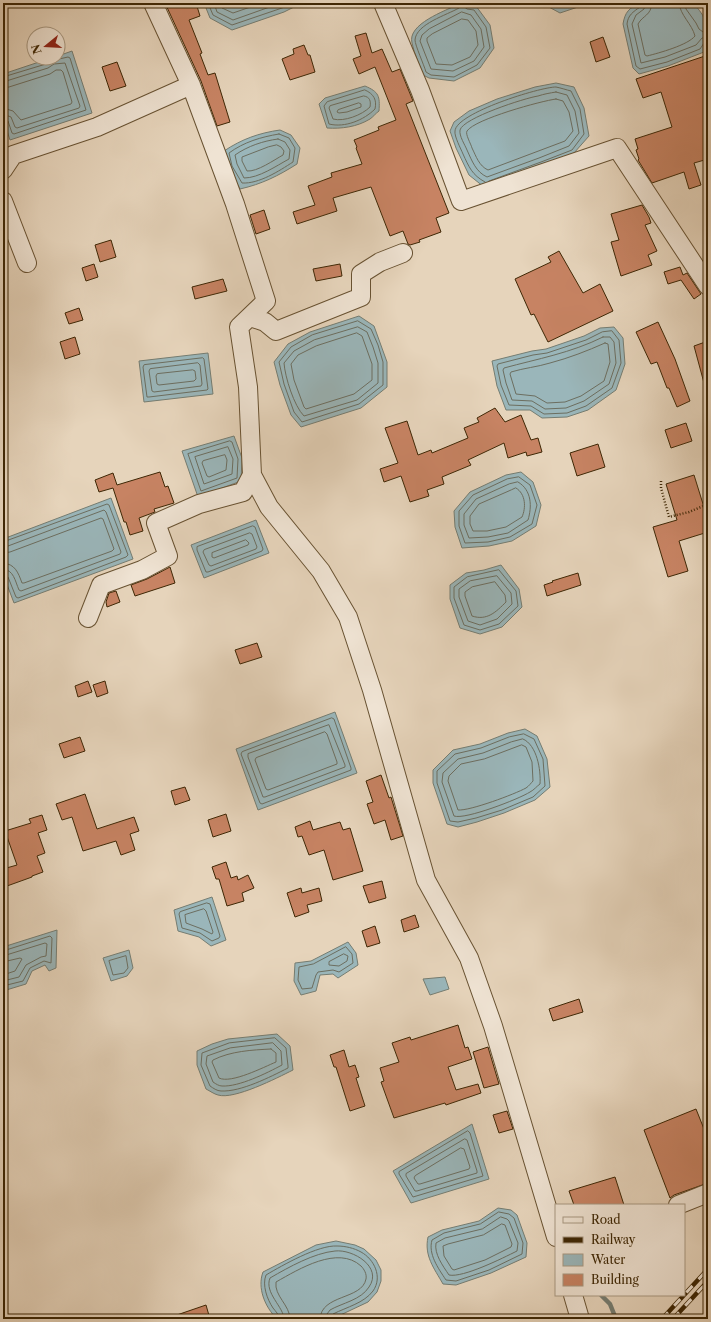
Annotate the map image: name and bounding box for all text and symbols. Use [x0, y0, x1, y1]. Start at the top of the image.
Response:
north arrow [26, 26, 66, 66]
text: N [28, 42, 45, 56]
legend [555, 1204, 685, 1296]
text: Road [591, 1212, 621, 1227]
text: Railway [591, 1232, 636, 1247]
text: Water [590, 1252, 625, 1267]
text: Building [591, 1272, 639, 1287]

